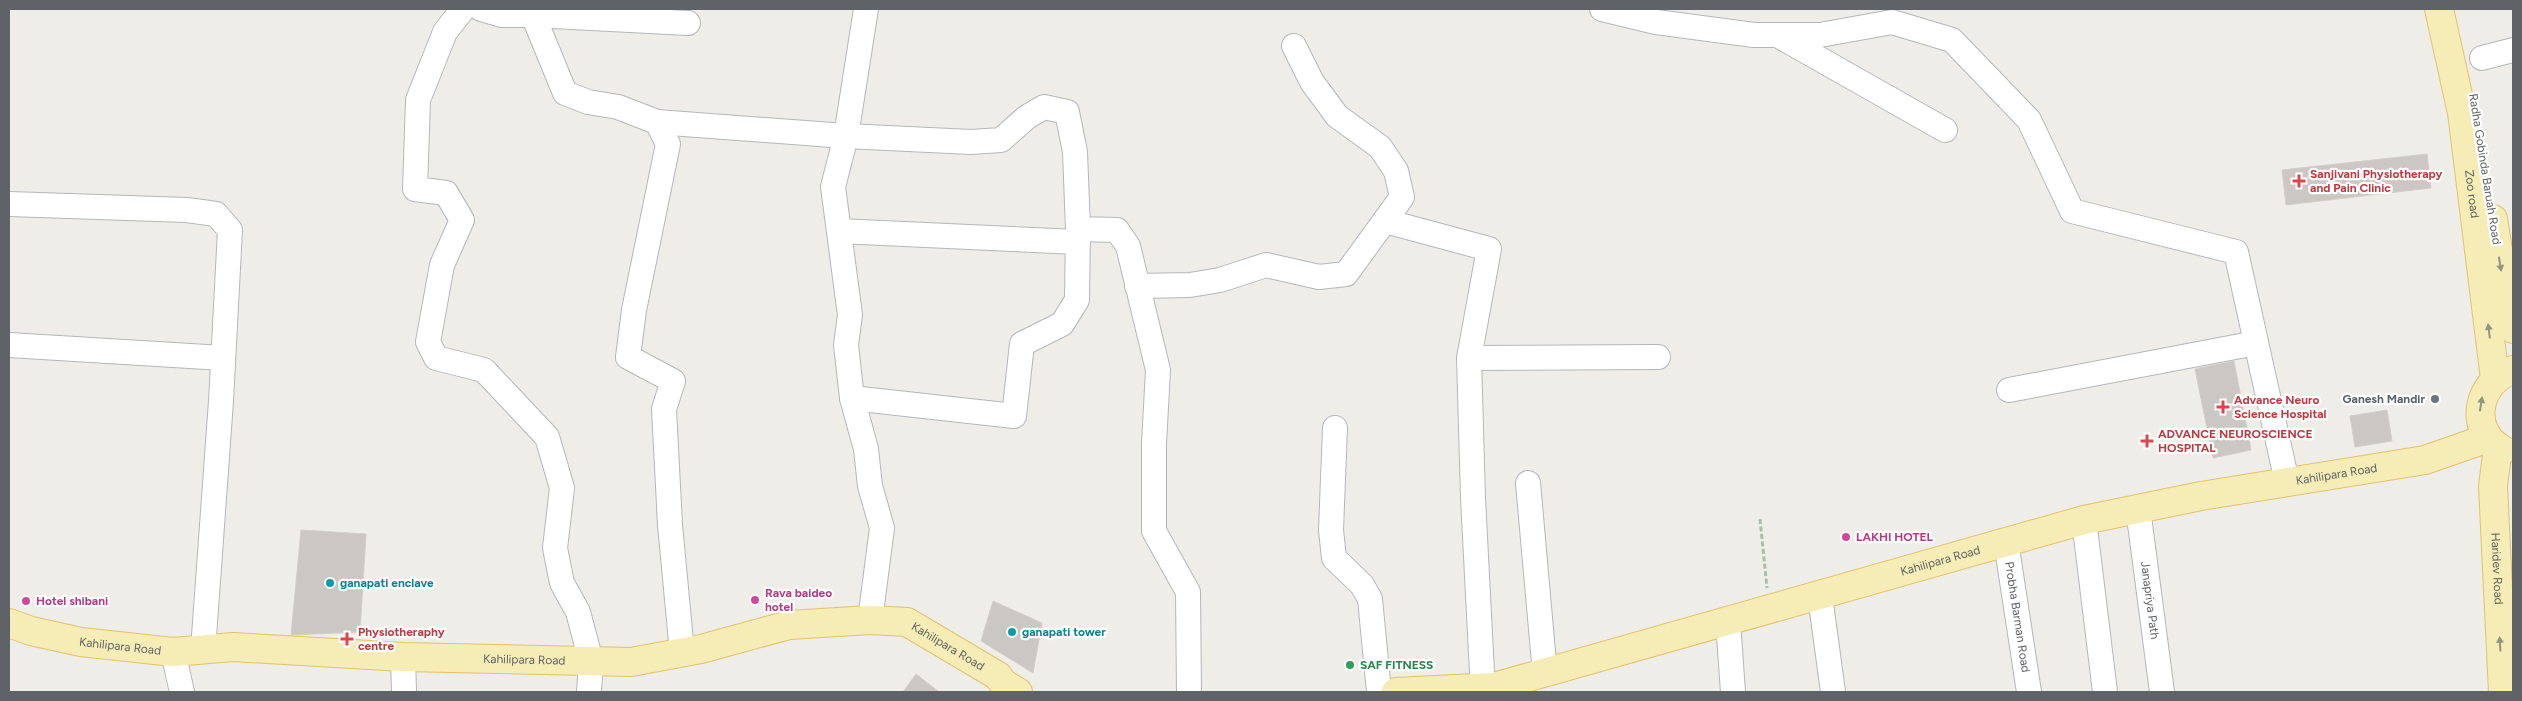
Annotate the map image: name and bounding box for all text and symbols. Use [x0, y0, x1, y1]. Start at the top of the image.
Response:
street label: Radha Gobinda Baruah Road [2466, 92, 2504, 246]
place label: Sanjivani Physiotherapy and Pain Clinic [2310, 167, 2443, 195]
street label: Zoo road [2462, 169, 2482, 219]
marker: Sanjivani Physiotherapy and Pain Clinic [2292, 174, 2306, 188]
one-way arrow [2497, 256, 2505, 272]
one-way arrow [2485, 322, 2493, 338]
place label: Ganesh Mandir [2343, 392, 2425, 406]
place label: Advance Neuro Science Hospital [2234, 393, 2327, 421]
marker: Ganesh Mandir [2429, 393, 2441, 405]
one-way arrow [2478, 396, 2486, 412]
marker: Advance Neuro Science Hospital [2216, 400, 2230, 414]
place label: ADVANCE NEUROSCIENCE HOSPITAL [2158, 427, 2312, 455]
marker: ADVANCE NEUROSCIENCE HOSPITAL [2140, 434, 2154, 448]
street label: Kahilipara Road [2295, 461, 2378, 488]
place label: LAKHI HOTEL [1856, 530, 1934, 544]
marker: LAKHI HOTEL [1840, 531, 1852, 543]
street label: Haridev Road [2488, 532, 2506, 605]
street label: Kahilipara Road [1899, 543, 1982, 579]
street label: Janapriya Path [2138, 560, 2162, 640]
street label: Probha Barman Road [2002, 561, 2033, 674]
place label: ganapati enclave [340, 576, 434, 590]
marker: ganapati enclave [324, 577, 336, 589]
place label: Rava baideo hotel [765, 586, 832, 614]
place label: Hotel shibani [36, 594, 108, 608]
marker: Rava baideo hotel [749, 594, 761, 606]
marker: Hotel shibani [20, 595, 32, 607]
street label: Kahilipara Road [909, 619, 987, 673]
place label: Physiotheraphy centre [358, 625, 445, 653]
place label: ganapati tower [1022, 625, 1106, 639]
marker: ganapati tower [1006, 626, 1018, 638]
marker: Physiotheraphy centre [340, 632, 354, 646]
street label: Kahilipara Road [78, 635, 162, 658]
one-way arrow [2496, 635, 2504, 651]
street label: Kahilipara Road [483, 652, 566, 668]
place label: SAF FITNESS [1360, 658, 1433, 672]
marker: SAF FITNESS [1344, 659, 1356, 671]

